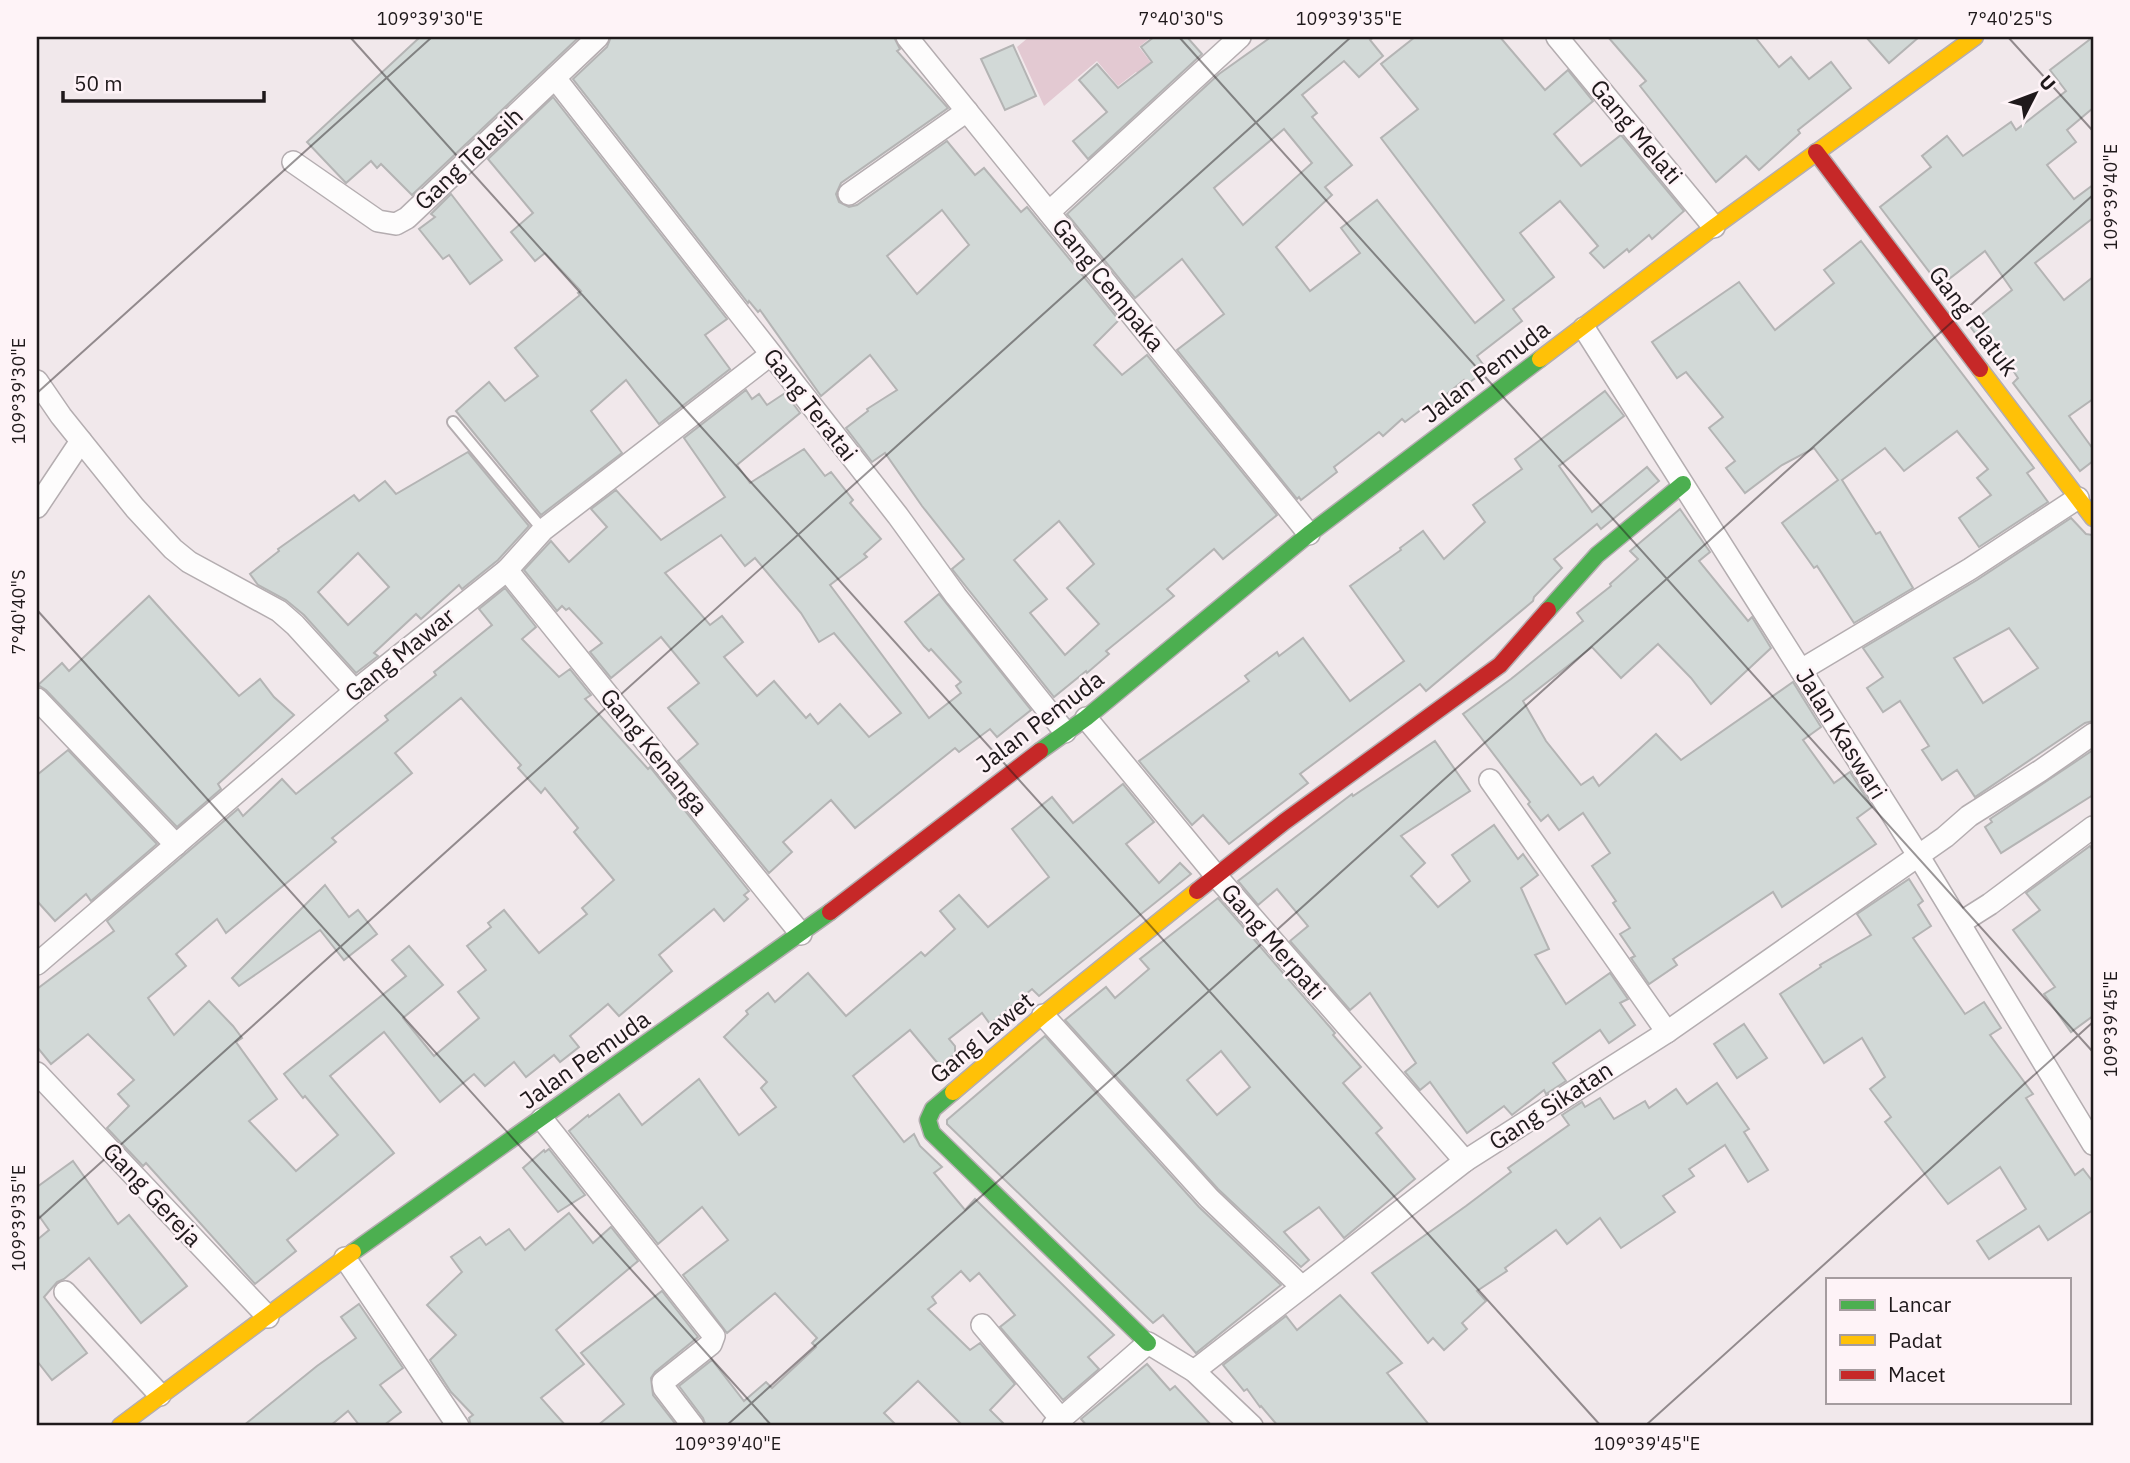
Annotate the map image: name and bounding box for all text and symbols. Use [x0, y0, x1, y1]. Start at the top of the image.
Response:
text: 109°39'30"E [377, 7, 483, 30]
text: 7°40'30"S [1139, 7, 1223, 30]
text: 109°39'35"E [1296, 7, 1402, 30]
text: 7°40'25"S [1968, 7, 2052, 30]
scale bar [63, 60, 264, 104]
north arrow [2000, 60, 2070, 130]
text: 50 m [74, 69, 123, 97]
text: U [2034, 70, 2061, 96]
street label: Gang Melati [1583, 72, 1690, 191]
street label: Gang Telasih [407, 100, 530, 217]
text: 109°39'40"E [2099, 144, 2122, 250]
street label: Gang Cempaka [1045, 211, 1172, 358]
street label: Gang Platuk [1922, 259, 2026, 382]
street label: Jalan Pemuda [1415, 313, 1556, 430]
text: 109°39'30"E [7, 338, 30, 444]
street label: Gang Teratai [756, 341, 865, 468]
text: 7°40'40"S [7, 570, 30, 654]
street label: Gang Mawar [337, 600, 461, 709]
street label: Jalan Kaswari [1789, 662, 1895, 805]
street label: Jalan Pemuda [969, 663, 1110, 780]
street label: Gang Kenanga [594, 681, 716, 822]
street label: Gang Merpati [1214, 876, 1333, 1006]
text: 109°39'45"E [2099, 971, 2122, 1077]
street label: Gang Lawet [923, 984, 1040, 1090]
street label: Jalan Pemuda [513, 1002, 656, 1116]
street label: Gang Sikatan [1482, 1053, 1619, 1157]
street label: Gang Gereja [96, 1135, 210, 1254]
text: 109°39'35"E [7, 1165, 30, 1271]
legend [1826, 1278, 2070, 1404]
text: Lancar [1888, 1290, 1951, 1318]
text: Padat [1888, 1326, 1943, 1354]
text: Macet [1888, 1360, 1946, 1388]
text: 109°39'40"E [675, 1432, 781, 1455]
text: 109°39'45"E [1594, 1432, 1700, 1455]

